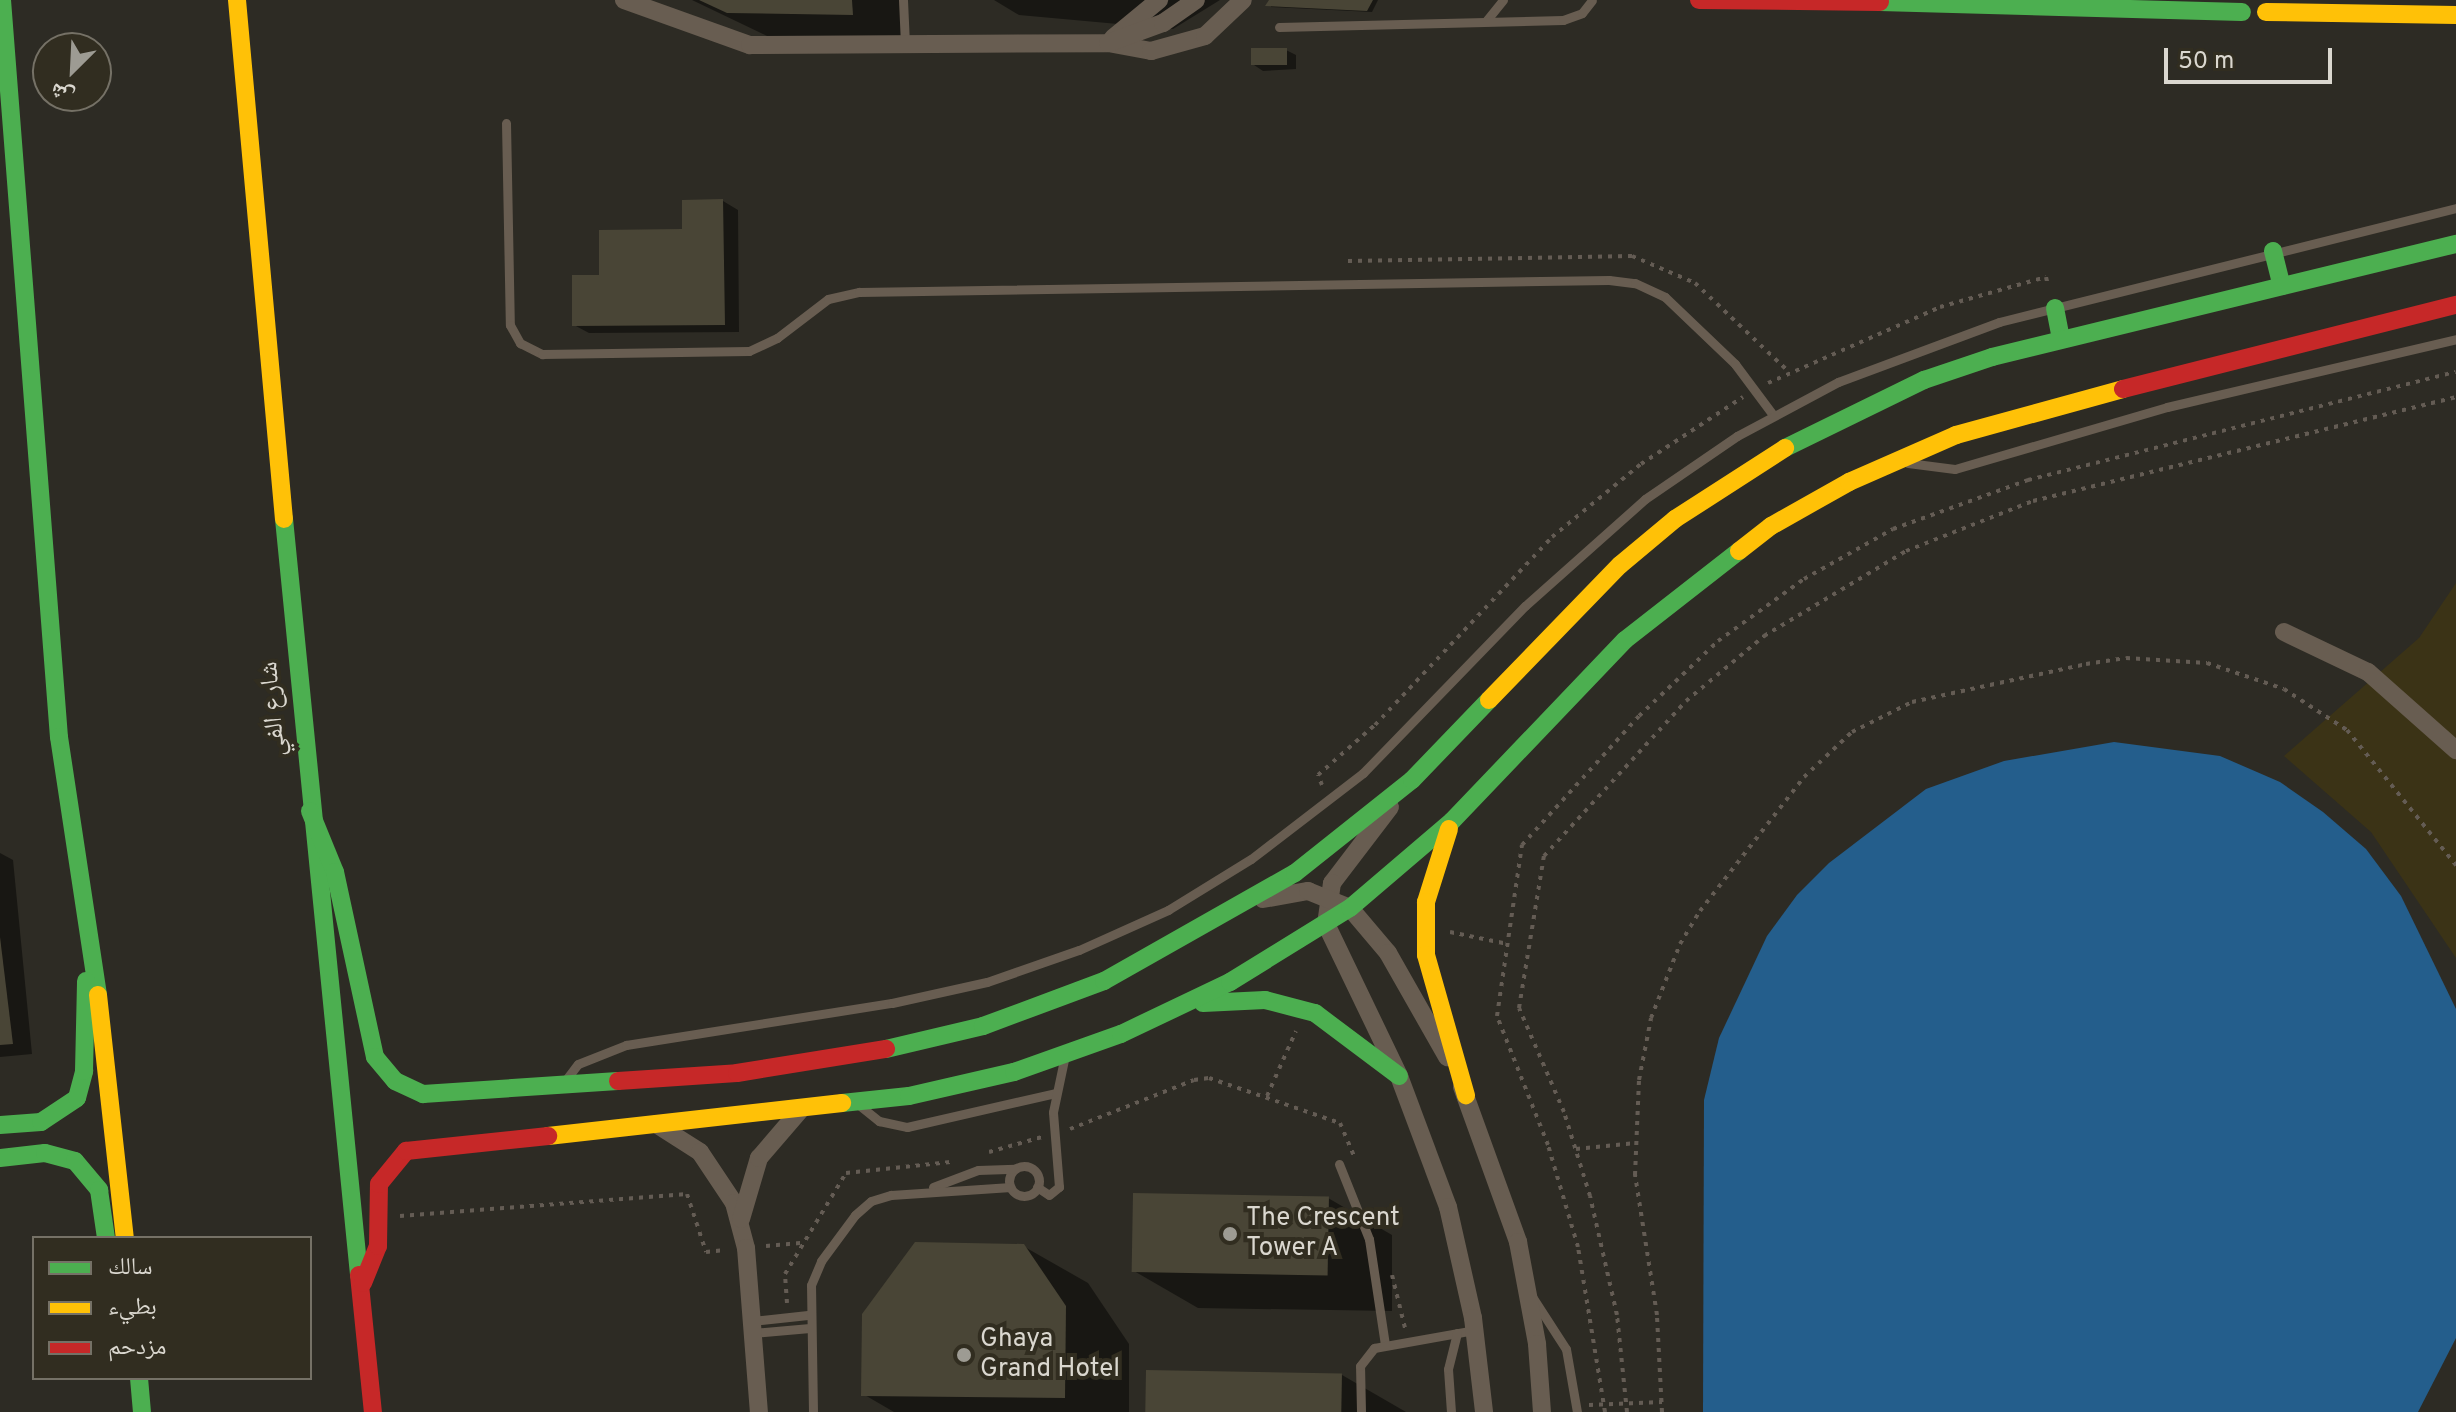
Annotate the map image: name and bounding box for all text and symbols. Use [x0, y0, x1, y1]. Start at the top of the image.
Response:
north arrow [32, 32, 112, 112]
scale bar [2168, 32, 2336, 82]
text: 50 m [2178, 47, 2234, 77]
text: ش [47, 75, 79, 110]
street label: شارع الفي [254, 660, 294, 758]
place label: The Crescent Tower A [1246, 1203, 1400, 1264]
marker: The Crescent Tower A [1221, 1225, 1239, 1243]
legend [32, 1236, 312, 1380]
text: سالك [108, 1253, 153, 1283]
text: بطيء [108, 1293, 157, 1323]
place label: Ghaya Grand Hotel [980, 1324, 1120, 1386]
text: مزدحم [108, 1333, 167, 1363]
marker: Ghaya Grand Hotel [955, 1346, 973, 1364]

